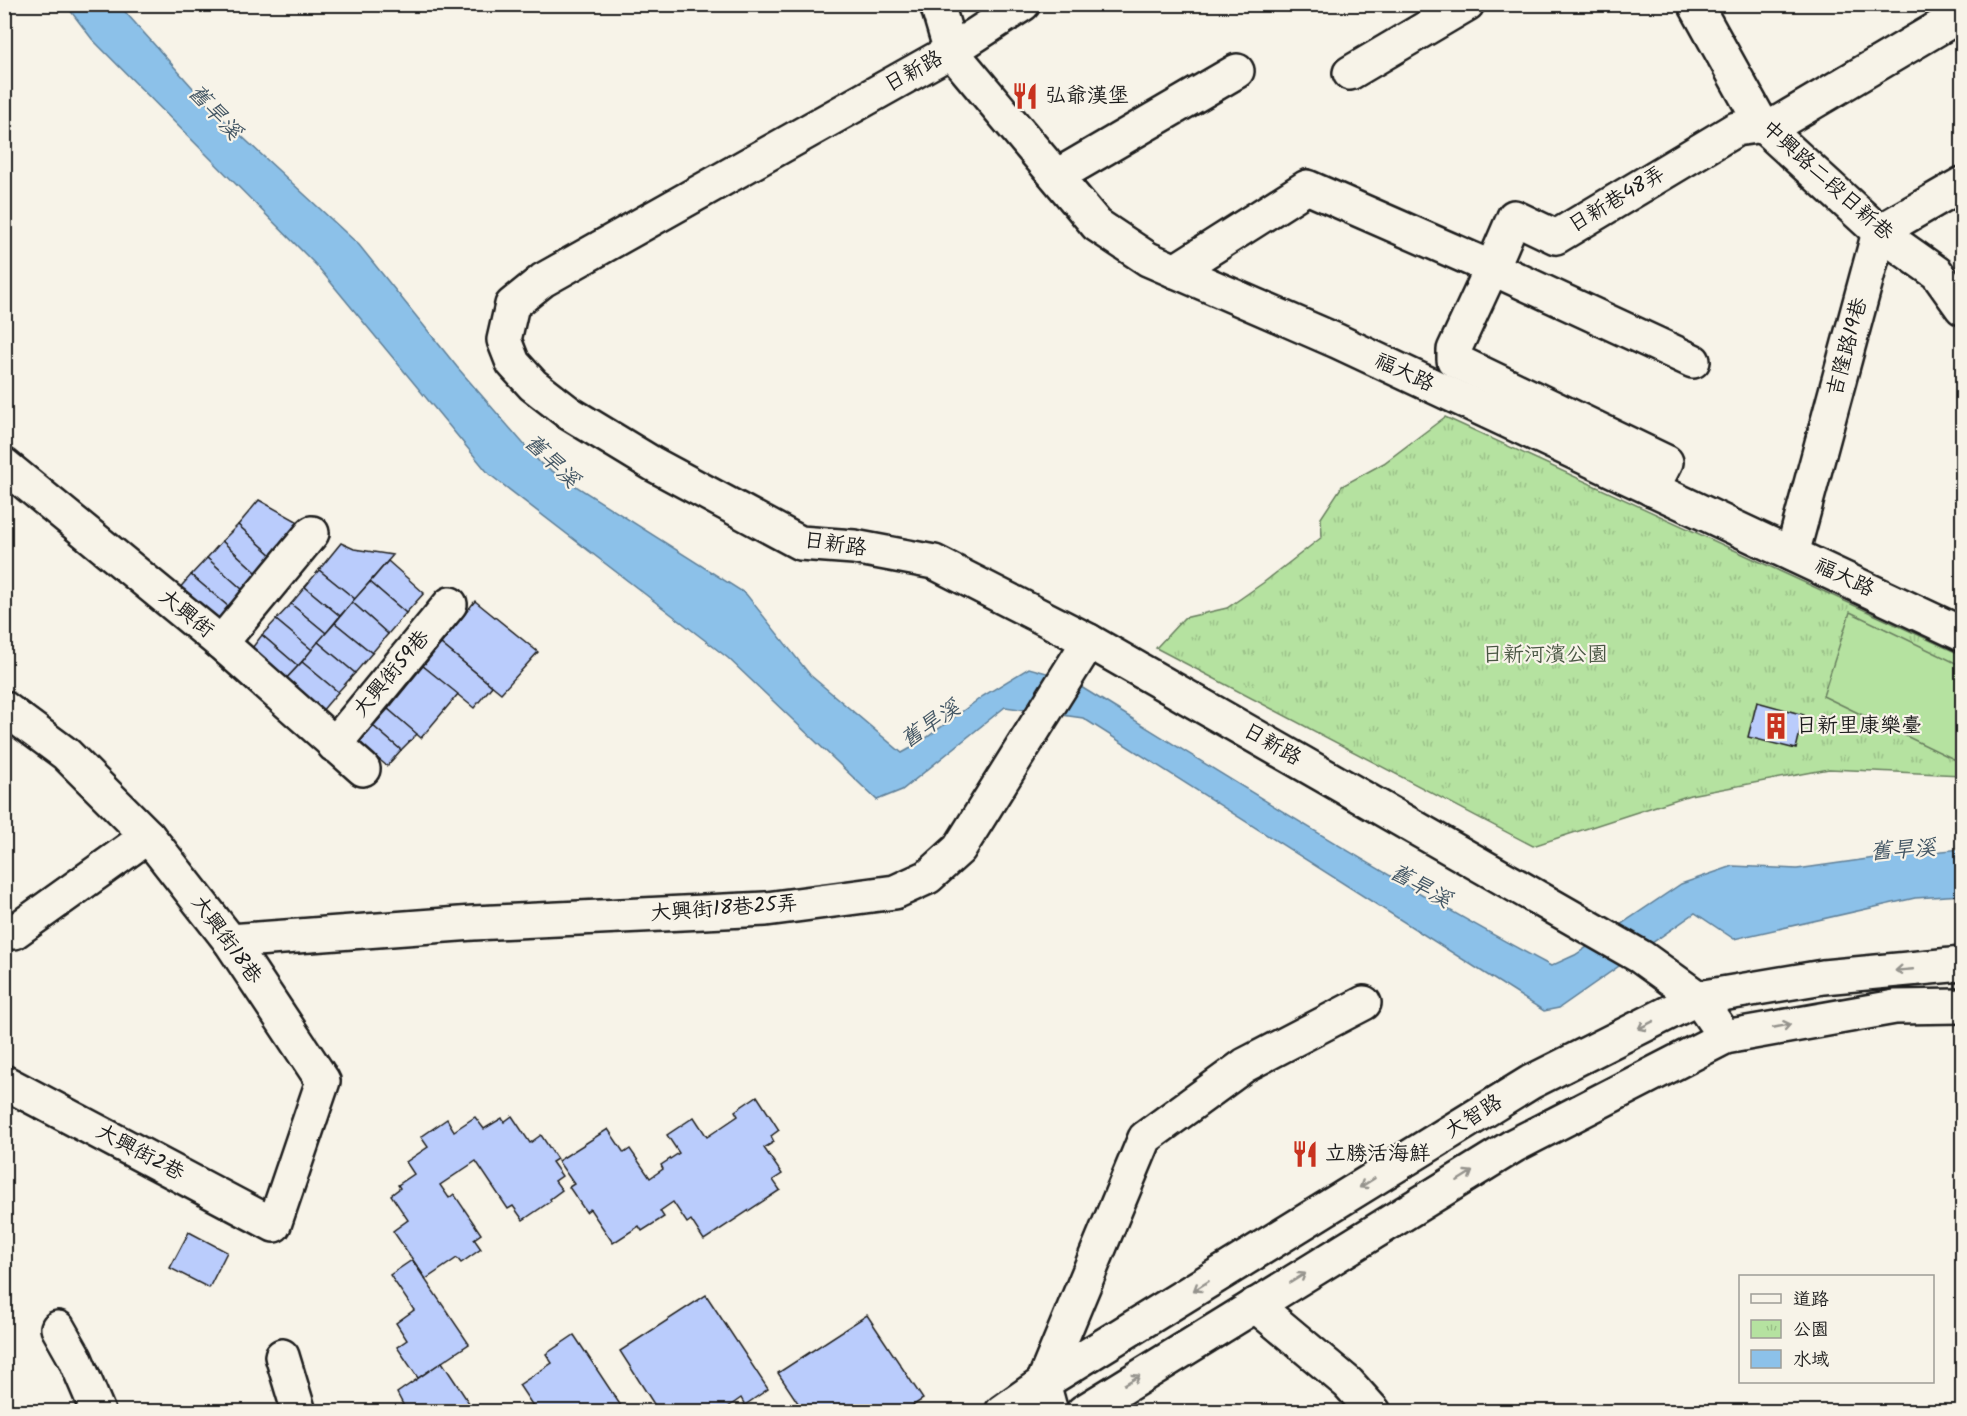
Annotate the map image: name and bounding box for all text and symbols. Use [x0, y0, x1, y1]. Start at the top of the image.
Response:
street label: 日新路 [878, 42, 950, 102]
water label: 舊旱溪 [179, 77, 250, 150]
place label: 弘爺漢堡 [1045, 80, 1129, 113]
restaurant icon: 弘爺漢堡 [1010, 81, 1040, 111]
street label: 中興路二段日新巷 [1754, 113, 1900, 249]
street label: 日新巷48弄 [1562, 158, 1672, 242]
street label: 吉隆路19巷 [1819, 294, 1877, 400]
street label: 福大路 [1368, 345, 1440, 401]
water label: 舊旱溪 [515, 426, 588, 498]
street label: 日新路 [802, 524, 868, 566]
street label: 福大路 [1808, 550, 1880, 606]
street label: 大興街 [151, 581, 221, 647]
street label: 大興街59巷 [345, 623, 439, 725]
park label: 日新河濱公園 [1482, 639, 1608, 672]
water label: 舊旱溪 [894, 691, 969, 758]
place label: 日新里康樂臺 [1796, 710, 1922, 743]
building icon: 日新里康樂臺 [1761, 711, 1791, 741]
street label: 日新路 [1236, 715, 1308, 775]
water label: 舊旱溪 [1869, 831, 1938, 871]
water label: 舊旱溪 [1383, 856, 1458, 919]
street label: 大興街18巷25弄 [649, 887, 799, 931]
street label: 大興街18巷 [182, 889, 270, 991]
one-way arrow [1895, 965, 1915, 976]
one-way arrow [1637, 1019, 1655, 1031]
one-way arrow [1772, 1020, 1791, 1031]
street label: 大智路 [1439, 1086, 1509, 1148]
street label: 大興街2巷 [90, 1116, 190, 1190]
place label: 立勝活海鮮 [1325, 1138, 1430, 1171]
restaurant icon: 立勝活海鮮 [1290, 1139, 1320, 1169]
one-way arrow [1456, 1170, 1473, 1183]
one-way arrow [1359, 1178, 1376, 1190]
one-way arrow [1289, 1272, 1306, 1284]
legend [1739, 1275, 1934, 1383]
one-way arrow [1193, 1280, 1210, 1292]
text: 道路 [1793, 1286, 1829, 1315]
text: 公園 [1793, 1316, 1829, 1345]
text: 水域 [1793, 1346, 1829, 1375]
one-way arrow [1123, 1374, 1140, 1386]

